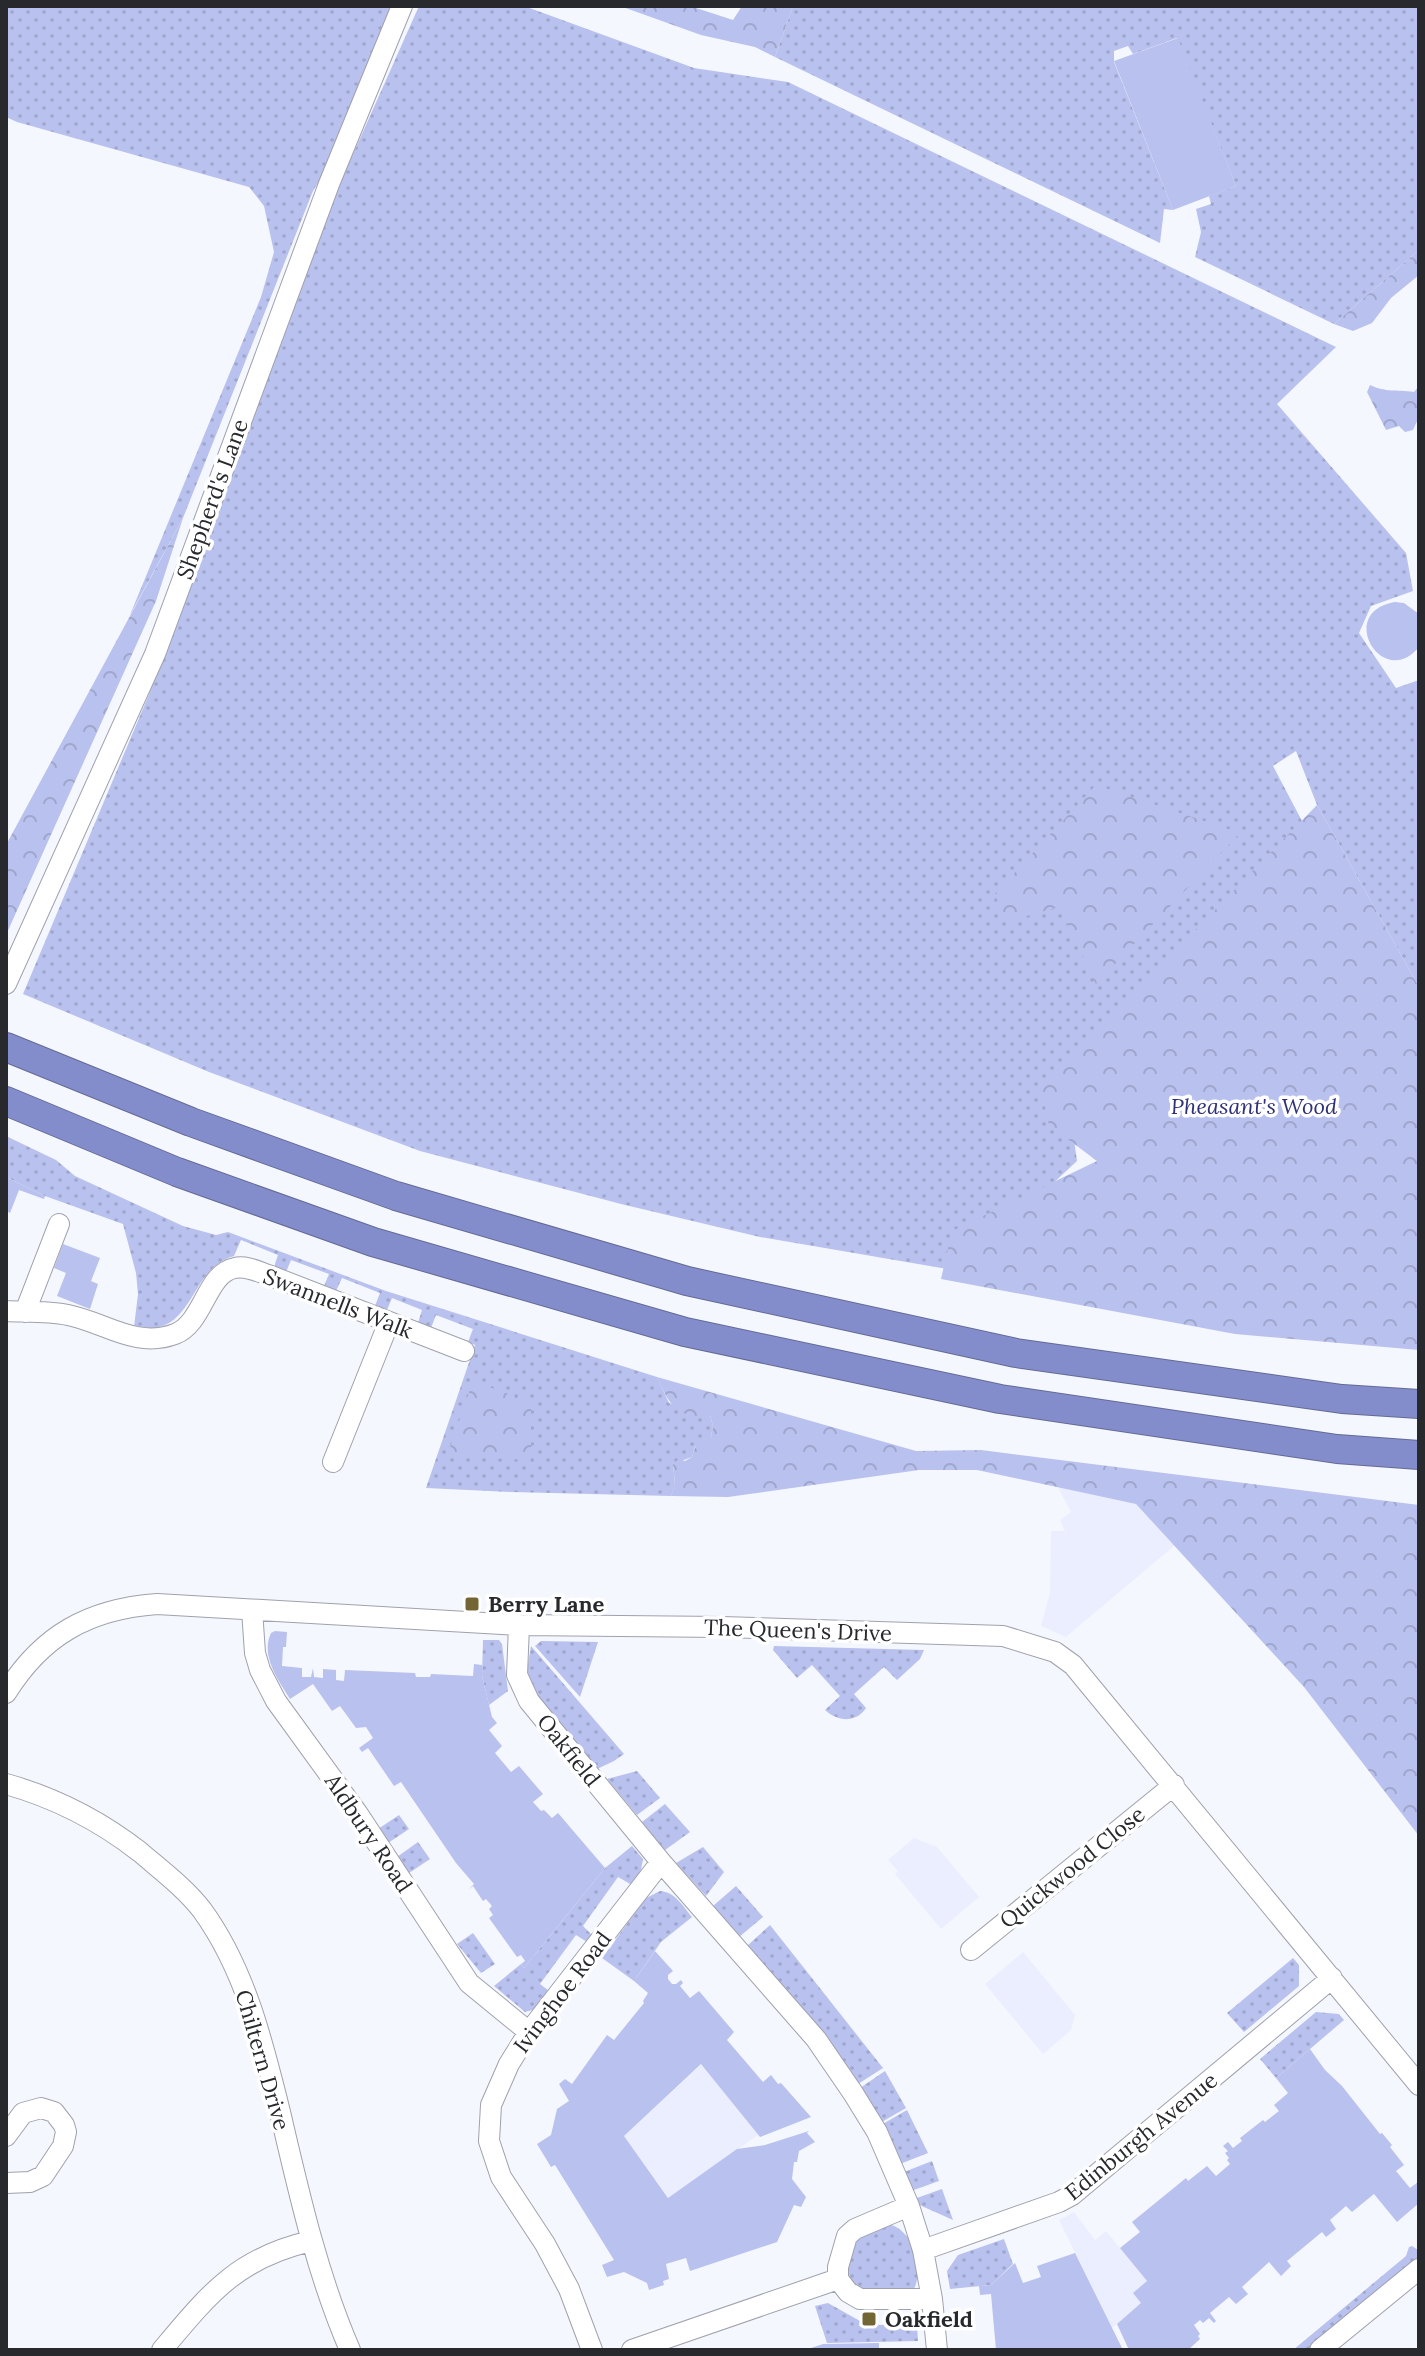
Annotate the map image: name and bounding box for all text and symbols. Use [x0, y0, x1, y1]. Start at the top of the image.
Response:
street label: Shepherd's Lane [170, 415, 254, 583]
park label: Pheasant's Wood [1171, 1092, 1338, 1120]
street label: Swannells Walk [259, 1262, 417, 1344]
place label: Berry Lane [488, 1590, 605, 1618]
marker: Berry Lane [463, 1595, 481, 1613]
street label: The Queen's Drive [704, 1613, 892, 1647]
street label: Oakfield [531, 1708, 607, 1792]
street label: Aldbury Road [318, 1767, 419, 1898]
street label: Quickwood Close [994, 1800, 1150, 1934]
street label: Ivinghoe Road [507, 1926, 617, 2058]
street label: Chiltern Drive [230, 1987, 296, 2134]
street label: Edinburgh Avenue [1059, 2066, 1223, 2206]
place label: Oakfield [885, 2305, 973, 2333]
marker: Oakfield [860, 2310, 878, 2328]

